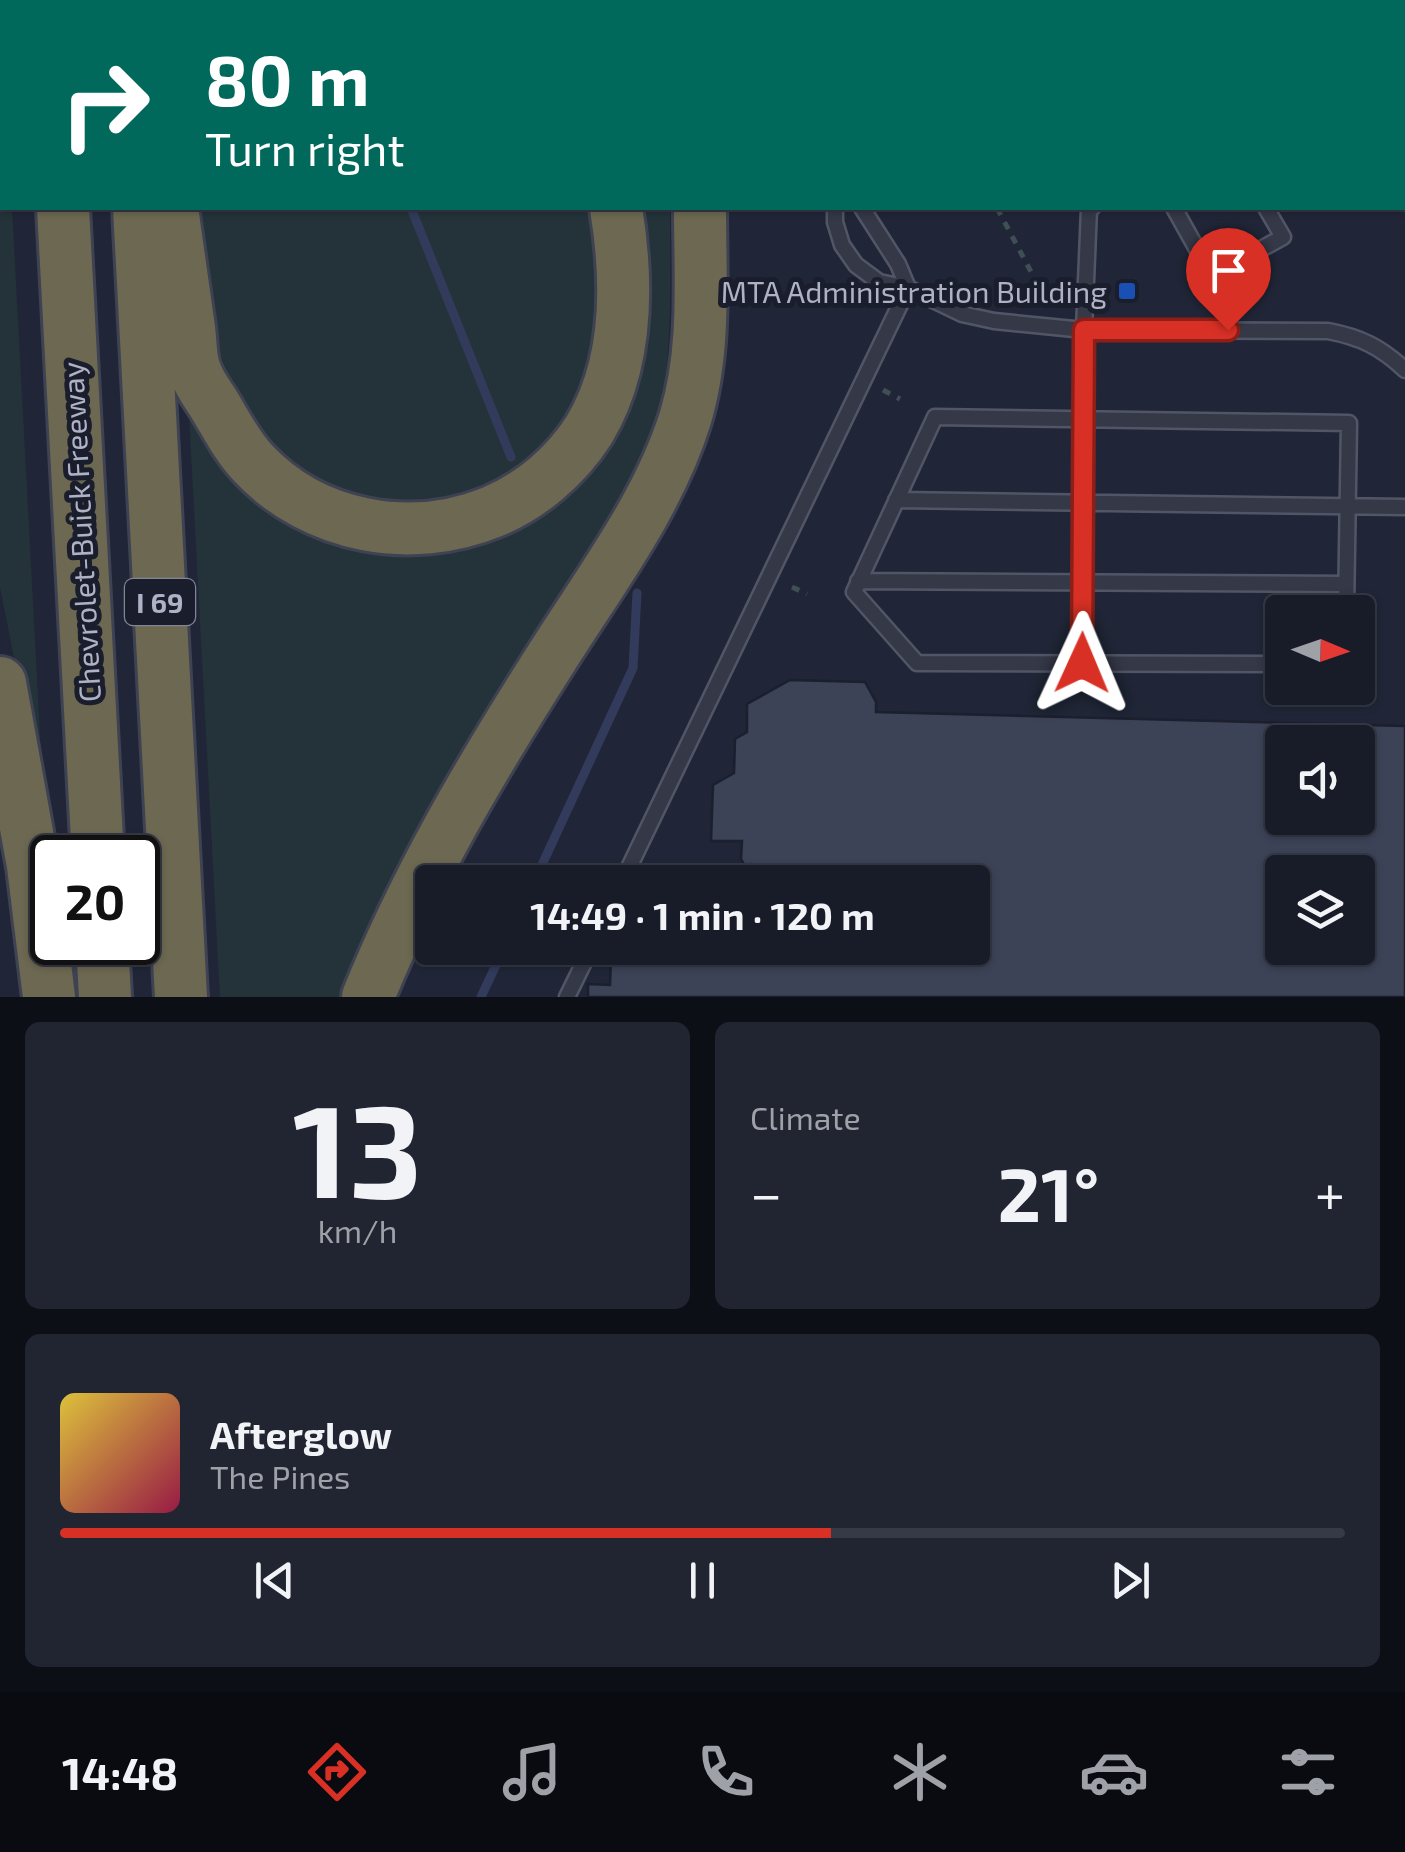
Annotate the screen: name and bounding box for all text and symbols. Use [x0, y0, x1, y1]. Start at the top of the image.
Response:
text: 80 m [205, 36, 370, 120]
icon: right [40, 40, 170, 170]
text: Turn right [205, 121, 405, 175]
pin [1186, 228, 1271, 331]
icon: arrive [1201, 243, 1256, 298]
place label: MTA Administration Building [721, 273, 1107, 309]
marker: MTA Administration Building [1116, 280, 1138, 302]
street label: Chevrolet-Buick Freeway [53, 361, 107, 703]
road number: I 69 [125, 579, 195, 625]
north arrow [1265, 595, 1375, 705]
map controls [1265, 595, 1375, 965]
position arrow [1030, 611, 1134, 715]
button: sound [1265, 725, 1375, 835]
speed limit sign: 20 [30, 835, 160, 965]
button: layers [1265, 855, 1375, 965]
text: 14:49 · 1 min · 120 m [530, 892, 875, 938]
text: 13 [293, 1068, 422, 1224]
text: Climate [750, 1098, 861, 1136]
text: 21° [998, 1147, 1099, 1237]
text: − [750, 1159, 782, 1225]
text: + [1315, 1159, 1345, 1225]
text: km/h [318, 1211, 397, 1249]
text: Afterglow [210, 1411, 392, 1457]
text: The Pines [210, 1457, 350, 1495]
icon: previous [247, 1553, 302, 1608]
icon: pause [675, 1553, 730, 1608]
icon: next [1103, 1553, 1158, 1608]
icon: directions [302, 1737, 372, 1807]
icon: music [497, 1737, 567, 1807]
icon: phone [691, 1737, 761, 1807]
icon: climate [885, 1737, 955, 1807]
icon: car [1079, 1737, 1149, 1807]
icon: filters [1273, 1737, 1343, 1807]
text: 14:48 [62, 1745, 178, 1799]

